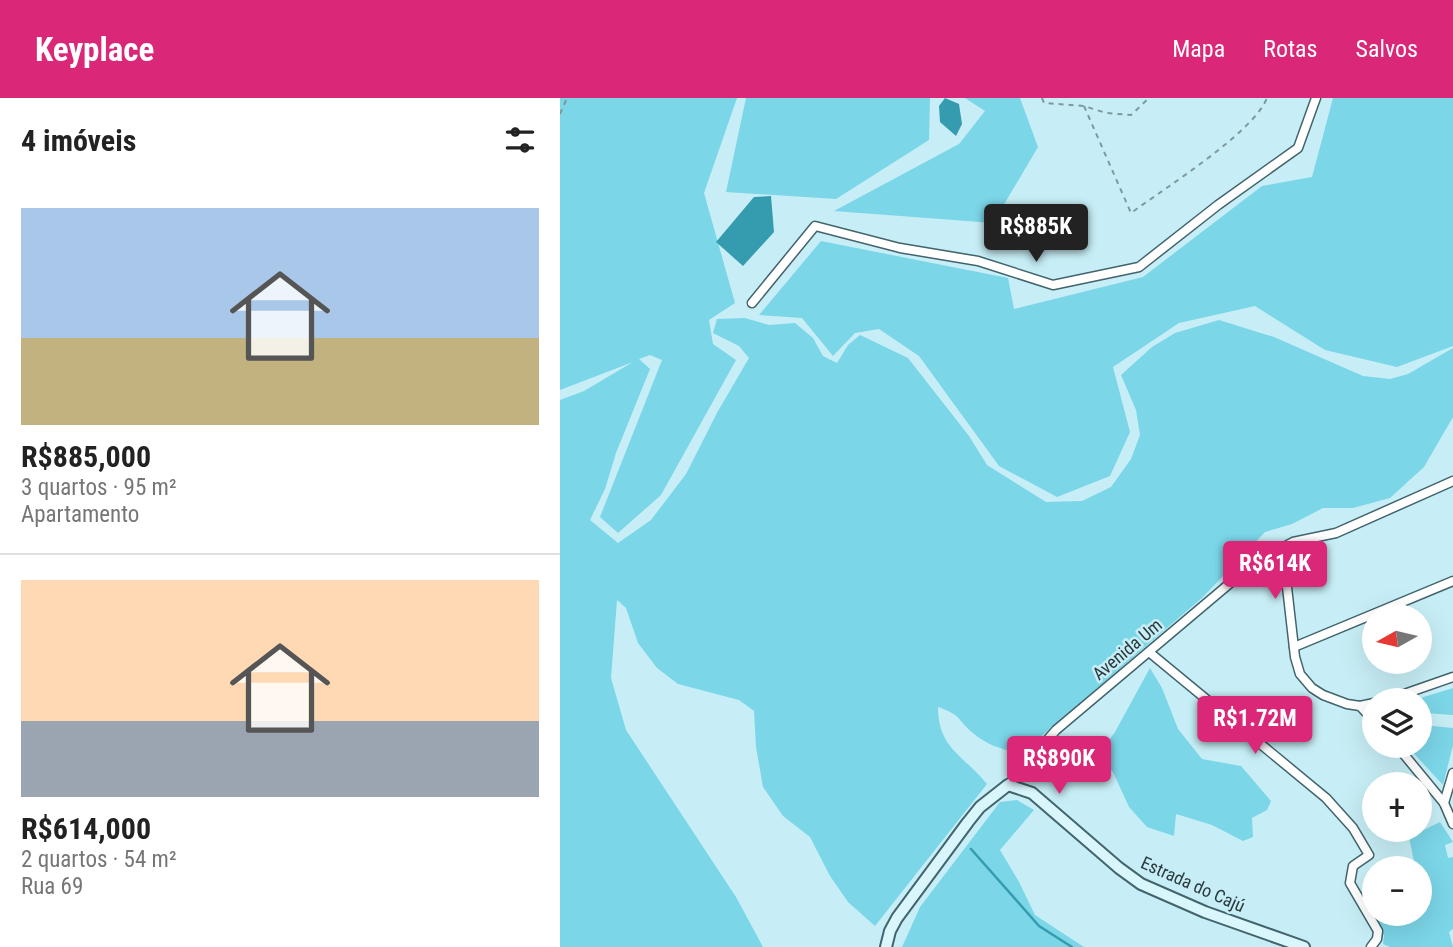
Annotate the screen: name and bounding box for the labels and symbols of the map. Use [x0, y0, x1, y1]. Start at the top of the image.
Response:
pin: R$885K [979, 204, 1093, 264]
pin: R$614K [1218, 542, 1332, 601]
north arrow [1362, 604, 1432, 674]
street label: Avenida Um [1088, 614, 1166, 684]
pin: R$1.72M [1190, 696, 1320, 756]
pin: R$890K [1002, 736, 1116, 796]
street label: Estrada do Cajú [1138, 852, 1248, 916]

